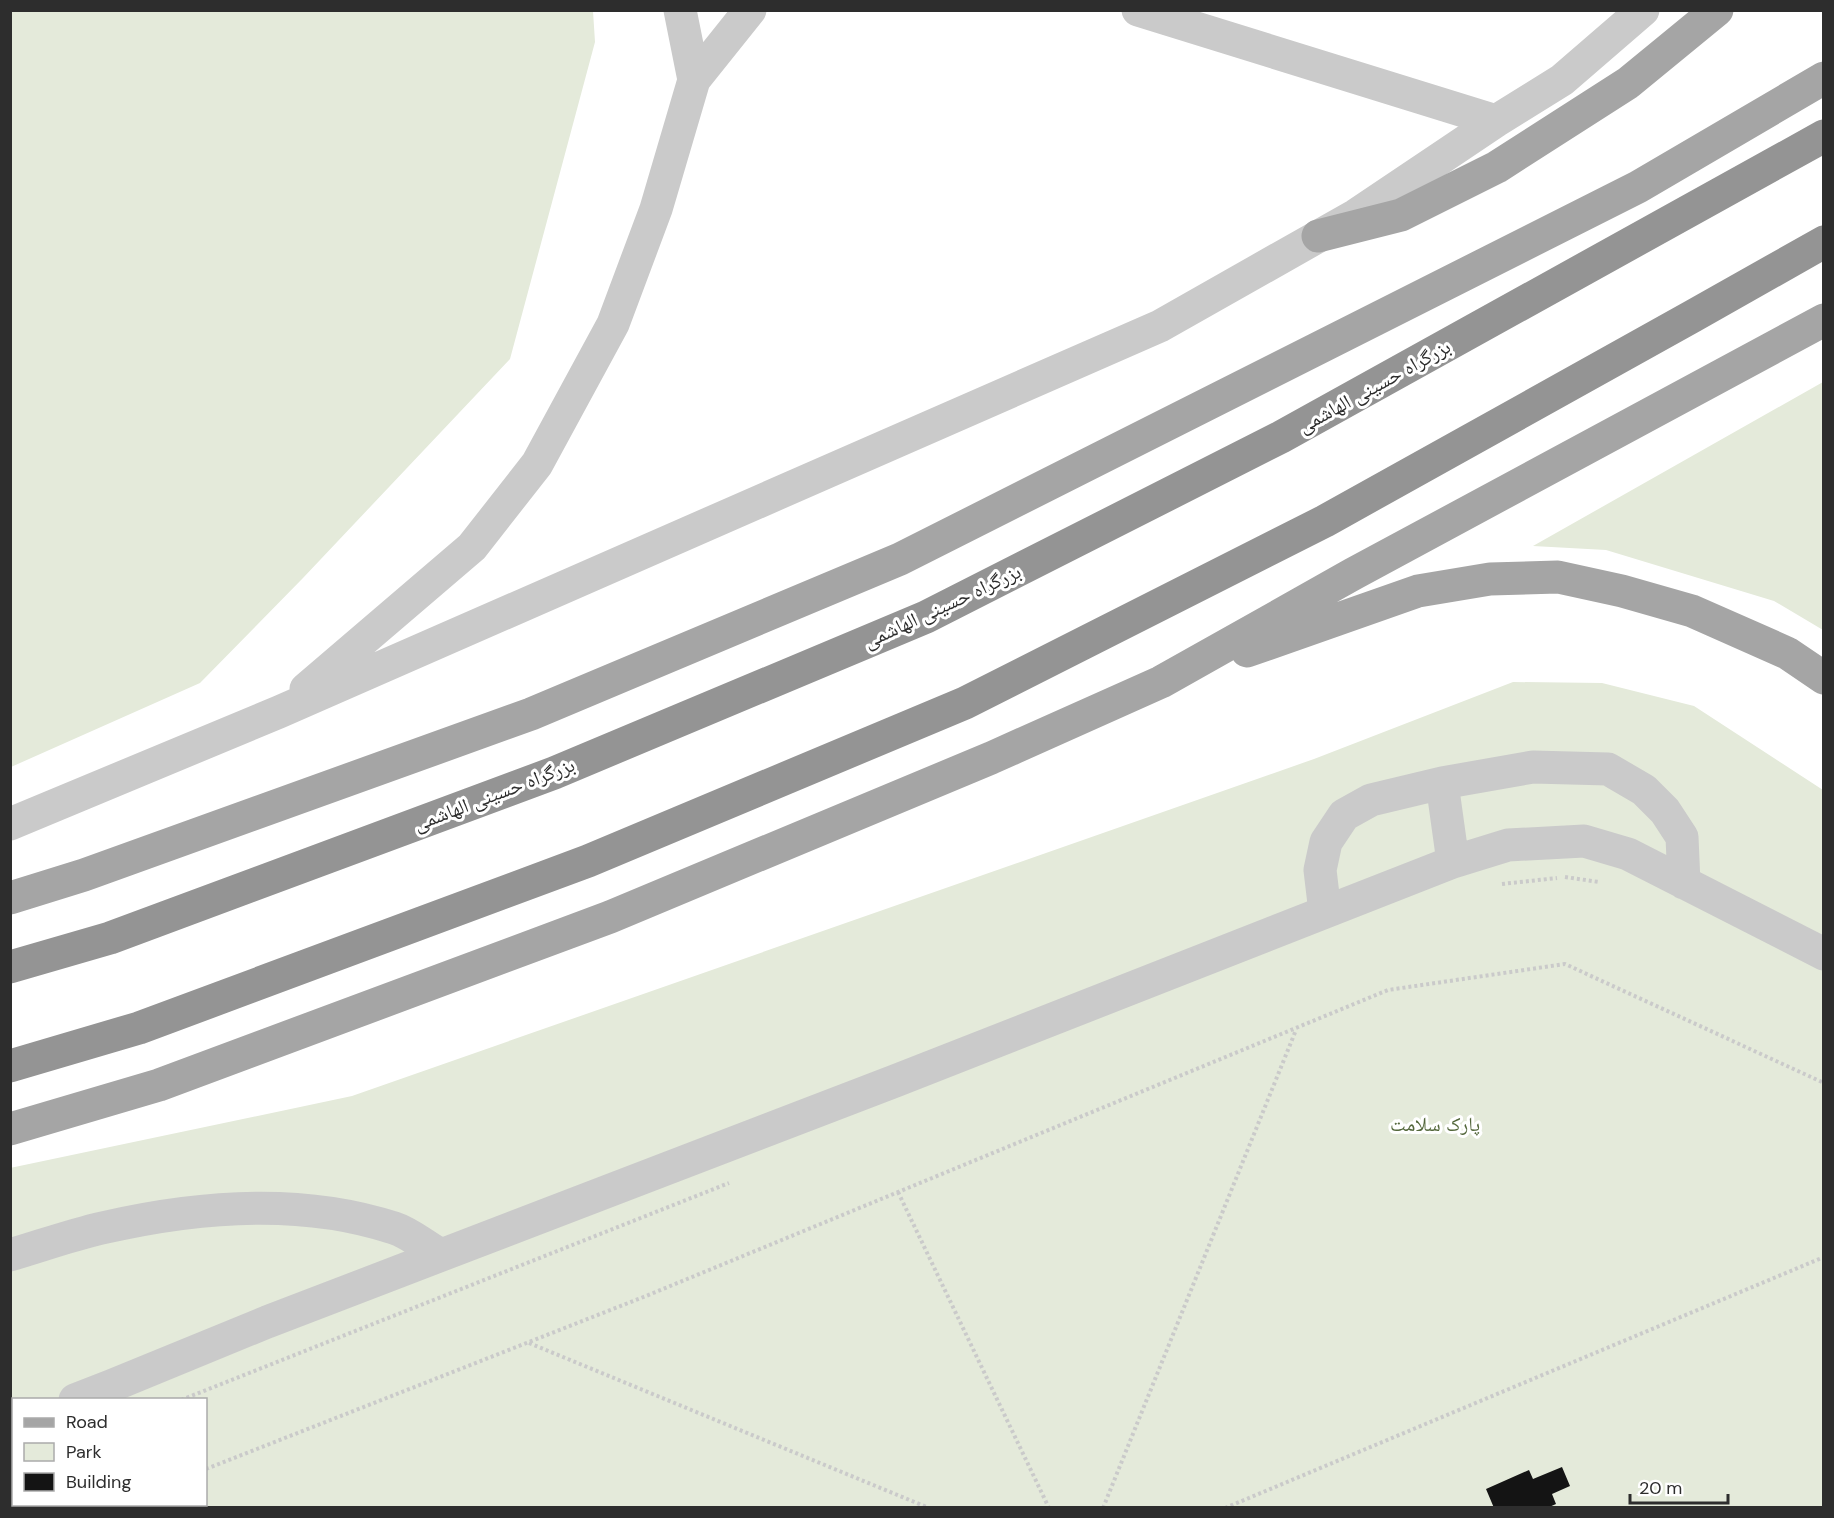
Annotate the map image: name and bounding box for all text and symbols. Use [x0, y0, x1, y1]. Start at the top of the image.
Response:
street label: بزرگراه حسینی الهاشمی [1293, 333, 1455, 439]
street label: بزرگراه حسینی الهاشمی [859, 558, 1025, 654]
street label: بزرگراه حسینی الهاشمی [410, 751, 578, 837]
park label: پارک سلامت [1390, 1111, 1480, 1137]
legend [12, 1398, 207, 1506]
text: Road [66, 1410, 108, 1434]
text: Park [66, 1440, 102, 1464]
scale bar [1630, 1467, 1728, 1505]
text: Building [66, 1470, 131, 1494]
text: 20 m [1639, 1476, 1682, 1500]

